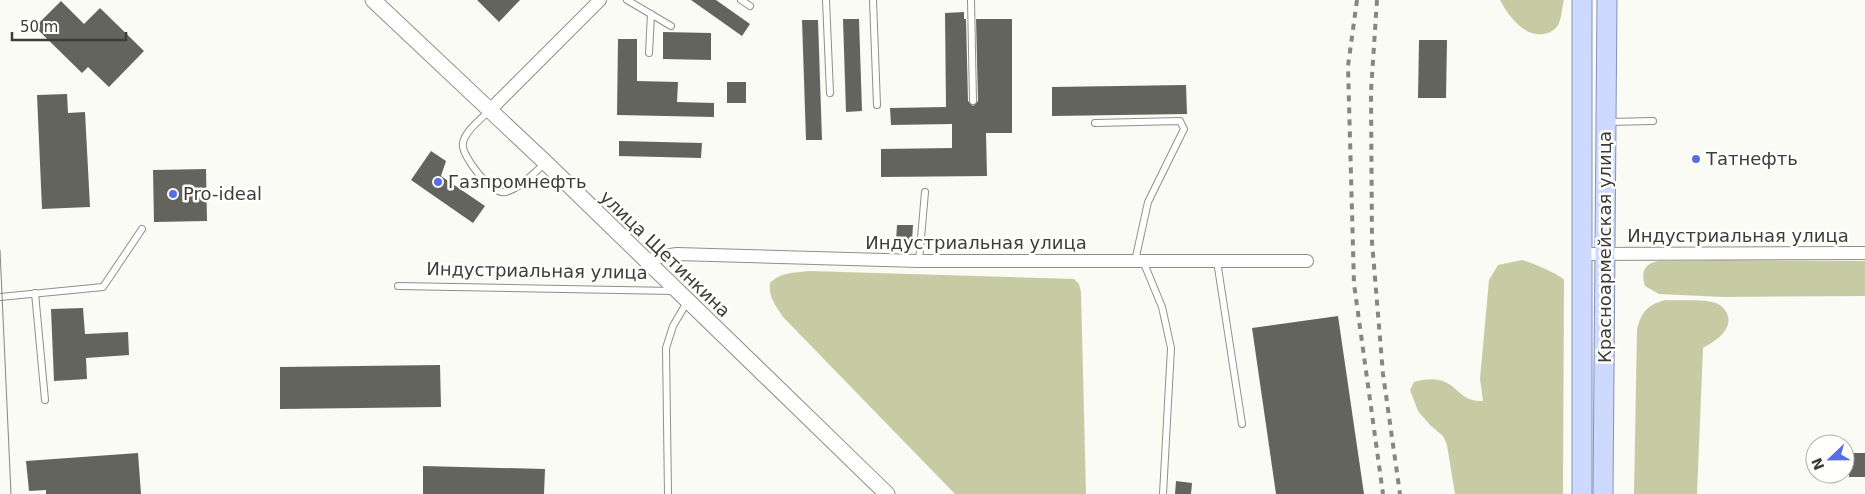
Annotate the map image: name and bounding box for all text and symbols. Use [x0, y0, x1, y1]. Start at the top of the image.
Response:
scale bar [12, 10, 126, 42]
text: 50 m [20, 18, 58, 36]
street label: Красноармейская улица [1594, 131, 1615, 363]
place label: Татнефть [1705, 148, 1798, 169]
marker: Татнефть [1690, 153, 1702, 165]
place label: Газпромнефть [448, 171, 587, 192]
marker: Газпромнефть [432, 176, 444, 188]
place label: Pro-ideal [183, 183, 262, 204]
street label: улица Щетинкина [596, 186, 735, 321]
marker: Pro-ideal [167, 188, 179, 200]
street label: Индустриальная улица [1627, 225, 1849, 246]
street label: Индустриальная улица [865, 232, 1087, 253]
street label: Индустриальная улица [426, 258, 648, 283]
north arrow [1805, 434, 1855, 484]
text: N [1808, 455, 1828, 472]

